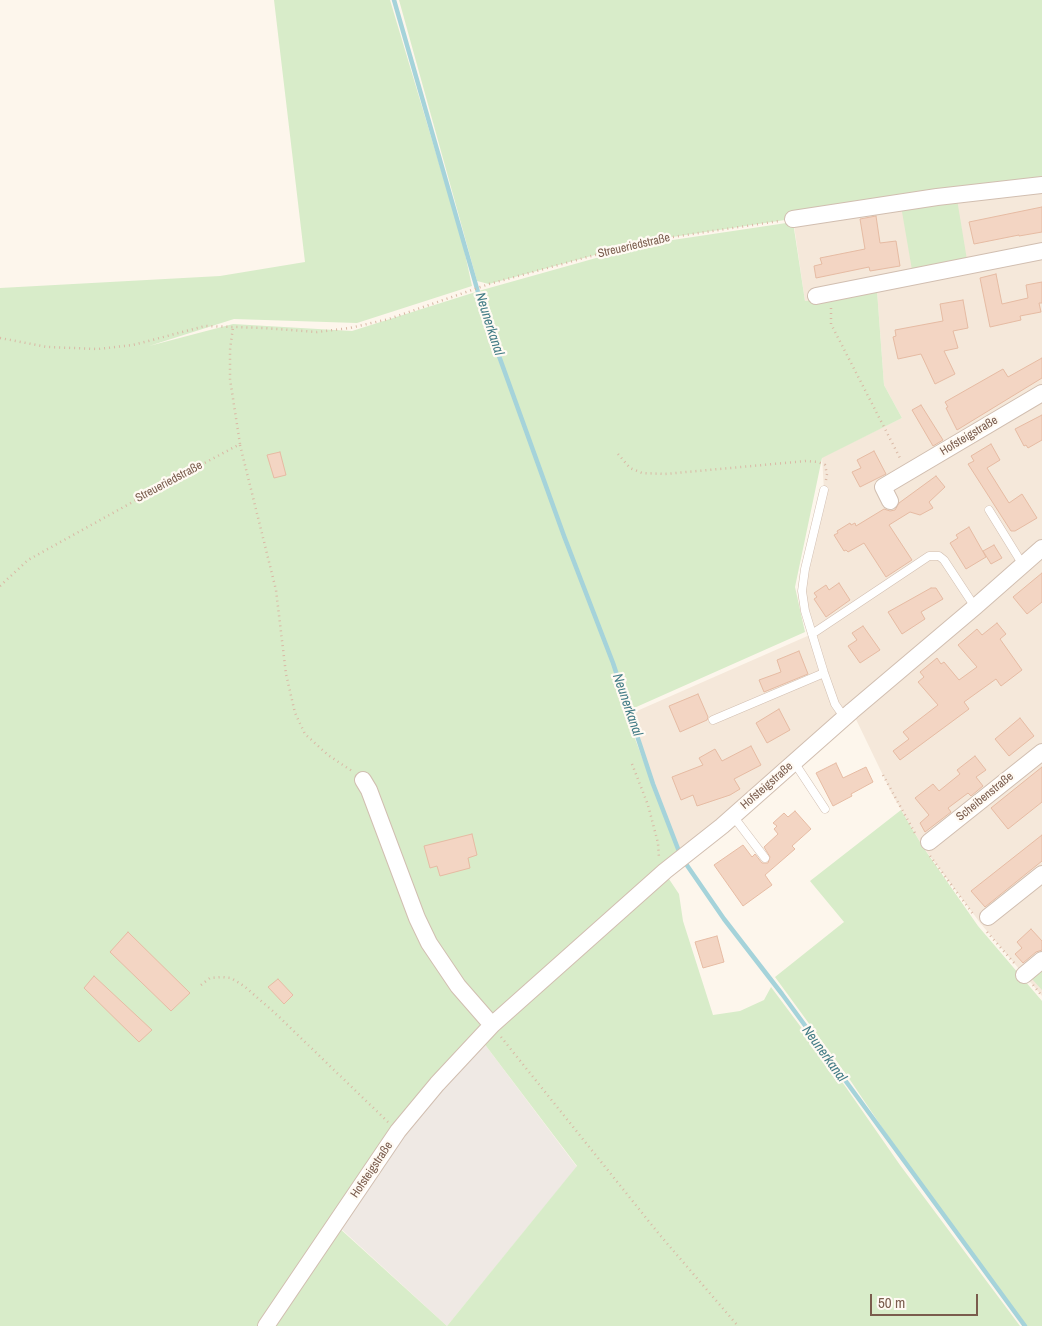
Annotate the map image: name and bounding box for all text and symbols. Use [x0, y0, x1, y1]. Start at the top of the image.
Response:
street label: Streueriedstraße [596, 231, 672, 261]
water label: Neunerkanal [471, 290, 507, 358]
street label: Hofsteigstraße [938, 413, 1000, 459]
street label: Streueriedstraße [133, 458, 205, 506]
water label: Neunerkanal [608, 671, 646, 739]
street label: Hofsteigstraße [738, 759, 796, 813]
street label: Scheibenstraße [953, 770, 1017, 824]
water label: Neunerkanal [798, 1023, 850, 1085]
street label: Hofsteigstraße [348, 1139, 396, 1201]
scale bar [872, 1284, 980, 1316]
text: 50 m [878, 1292, 905, 1313]

